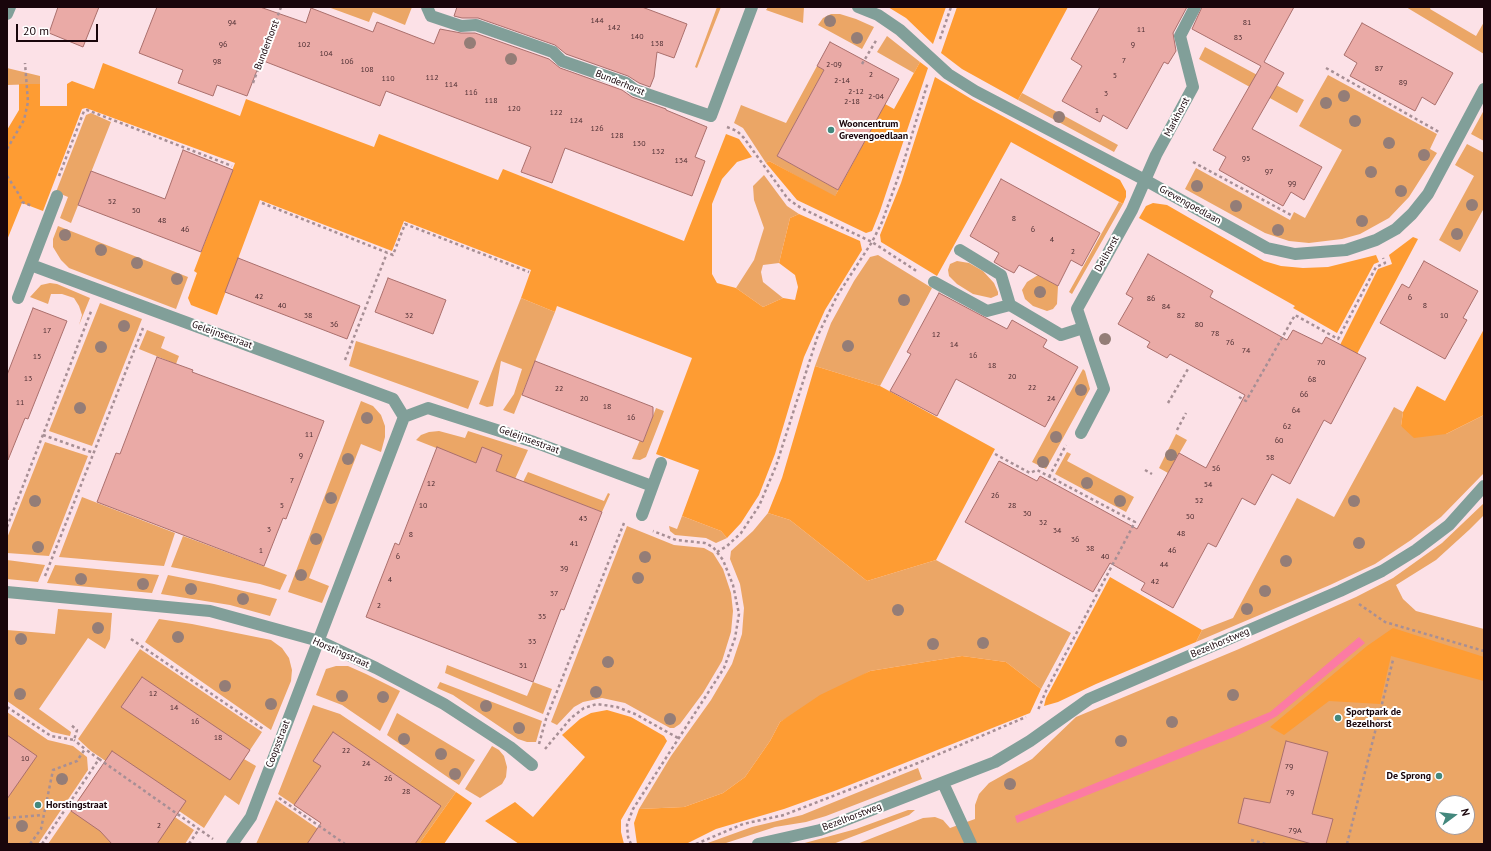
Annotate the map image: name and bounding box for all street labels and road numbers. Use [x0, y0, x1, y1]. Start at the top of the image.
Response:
street label: Bunderhorst [252, 18, 282, 72]
street label: Bunderhorst [593, 68, 647, 98]
street label: Markhorst [1162, 95, 1192, 139]
street label: Grevengoedlaan [1157, 183, 1223, 227]
street label: Deilhorst [1092, 234, 1122, 274]
street label: Geleijnsestraat [190, 318, 254, 352]
street label: Geleijnsestraat [497, 423, 561, 457]
street label: Bezelhorstweg [1189, 625, 1251, 661]
street label: Horstingstraat [311, 635, 371, 671]
street label: Coopsstraat [263, 719, 293, 769]
street label: Bezelhorstweg [821, 800, 883, 834]

